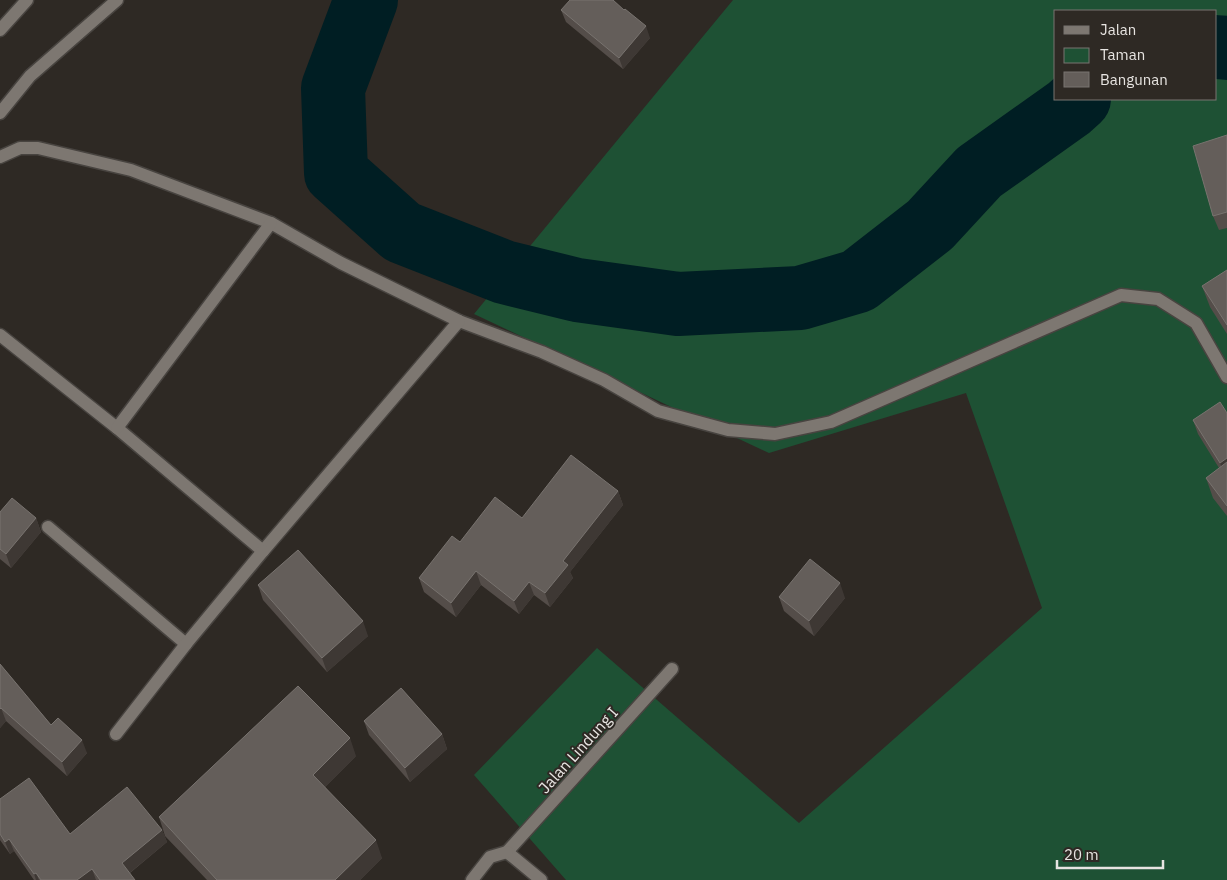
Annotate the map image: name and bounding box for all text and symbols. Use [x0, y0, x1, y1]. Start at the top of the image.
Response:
legend [1054, 10, 1217, 100]
text: Jalan [1100, 20, 1136, 39]
text: Taman [1100, 45, 1145, 64]
text: Bangunan [1100, 70, 1168, 89]
street label: Jalan Lindung I [534, 703, 622, 797]
scale bar [1057, 838, 1163, 870]
text: 20 m [1064, 845, 1099, 864]

